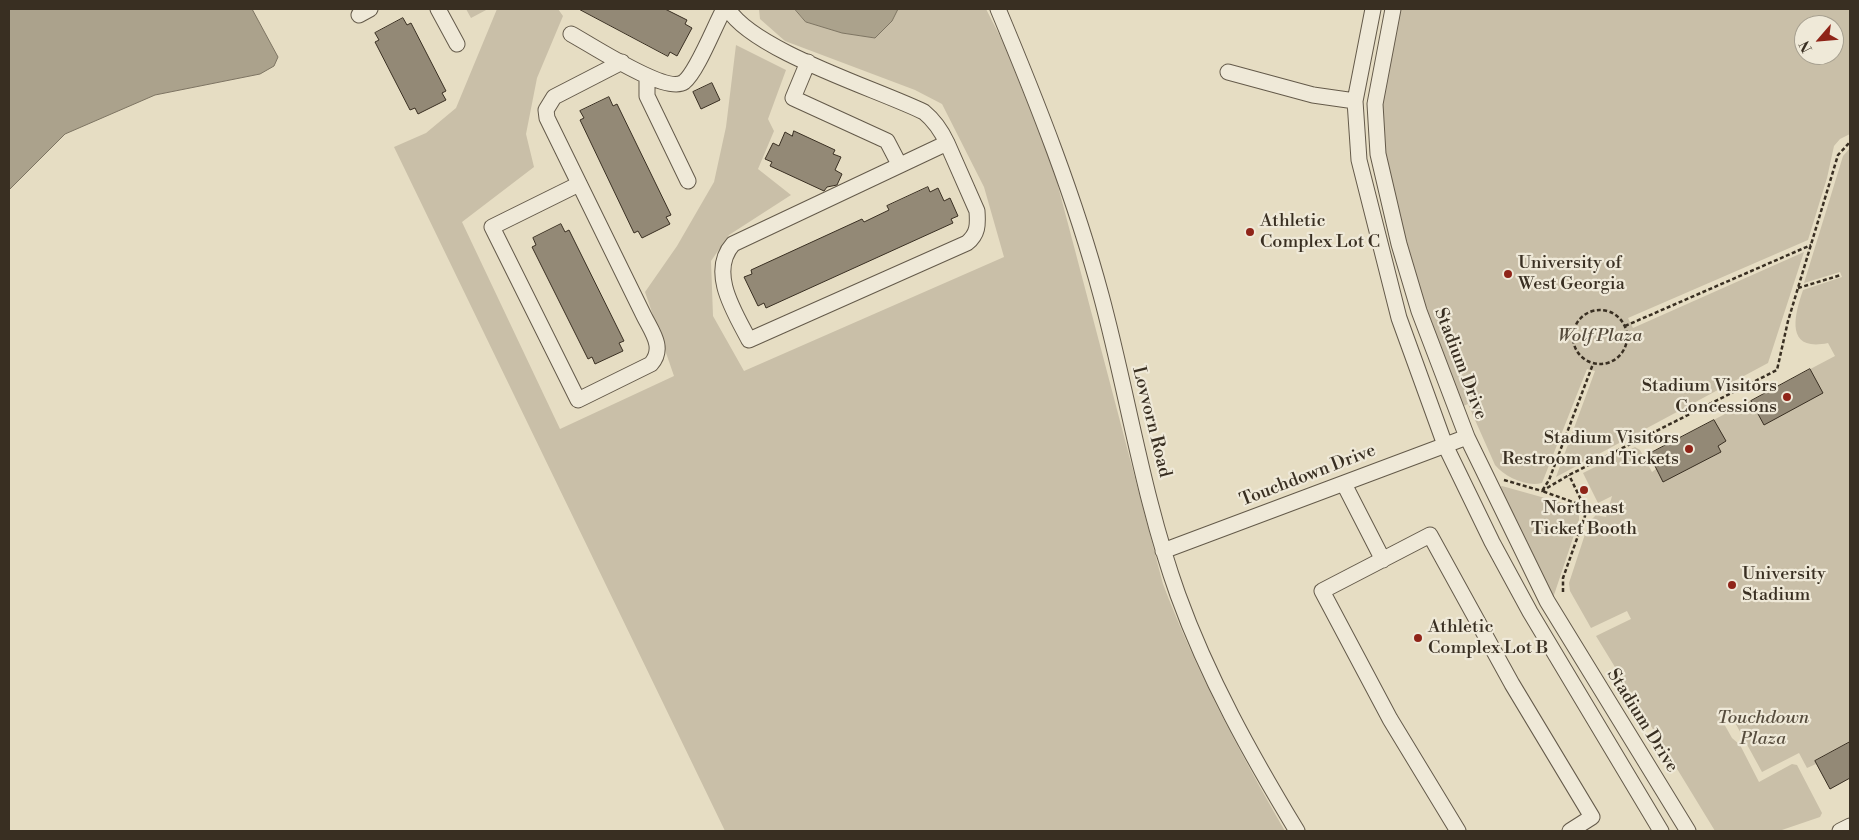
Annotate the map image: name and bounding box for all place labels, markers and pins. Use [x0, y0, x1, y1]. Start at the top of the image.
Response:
place label: Athletic Complex Lot C [1260, 211, 1380, 253]
marker: Athletic Complex Lot C [1244, 226, 1256, 238]
place label: University of West Georgia [1518, 253, 1625, 296]
marker: University of West Georgia [1502, 268, 1514, 280]
place label: Stadium Visitors Concessions [1642, 376, 1777, 418]
marker: Stadium Visitors Concessions [1781, 391, 1793, 403]
place label: Stadium Visitors Restroom and Tickets [1502, 428, 1679, 470]
marker: Stadium Visitors Restroom and Tickets [1683, 443, 1695, 455]
marker: Northeast Ticket Booth [1578, 484, 1590, 496]
place label: Northeast Ticket Booth [1531, 498, 1637, 540]
place label: University Stadium [1742, 564, 1826, 606]
marker: University Stadium [1726, 579, 1738, 591]
place label: Athletic Complex Lot B [1428, 617, 1548, 660]
marker: Athletic Complex Lot B [1412, 632, 1424, 644]

